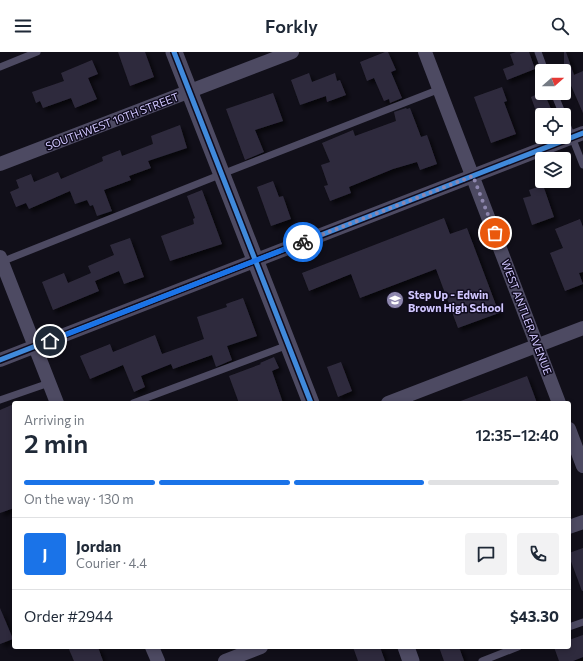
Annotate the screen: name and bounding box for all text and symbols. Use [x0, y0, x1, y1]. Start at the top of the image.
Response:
icon: menu [12, 15, 34, 37]
text: Forkly [265, 15, 318, 37]
icon: search [549, 15, 571, 37]
north arrow [535, 64, 571, 100]
map controls [535, 64, 571, 188]
street label: SOUTHWEST 10TH STREET [43, 90, 181, 152]
button: locate [535, 108, 571, 144]
button: layers [535, 152, 571, 188]
pin [478, 216, 512, 250]
courier [283, 222, 323, 262]
icon: bag [484, 222, 506, 244]
icon: bike [292, 231, 314, 253]
street label: WEST ANTLER AVENUE [499, 258, 555, 376]
place label: Step Up - Edwin Brown High School [408, 288, 504, 314]
school or university icon: Step Up - Edwin Brown High School [385, 290, 405, 310]
pin [33, 324, 67, 358]
icon: home [39, 330, 61, 352]
text: Arriving in [24, 412, 84, 428]
text: 12:35–12:40 [476, 426, 559, 444]
text: 2 min [24, 427, 88, 458]
text: On the way · 130 m [24, 491, 134, 507]
button: chat [465, 533, 507, 575]
button: phone [517, 533, 559, 575]
text: Jordan [76, 537, 121, 555]
text: J [43, 545, 47, 563]
text: Courier · 4.4 [76, 555, 147, 571]
text: Order #2944 [24, 607, 113, 625]
text: $43.30 [510, 607, 559, 625]

